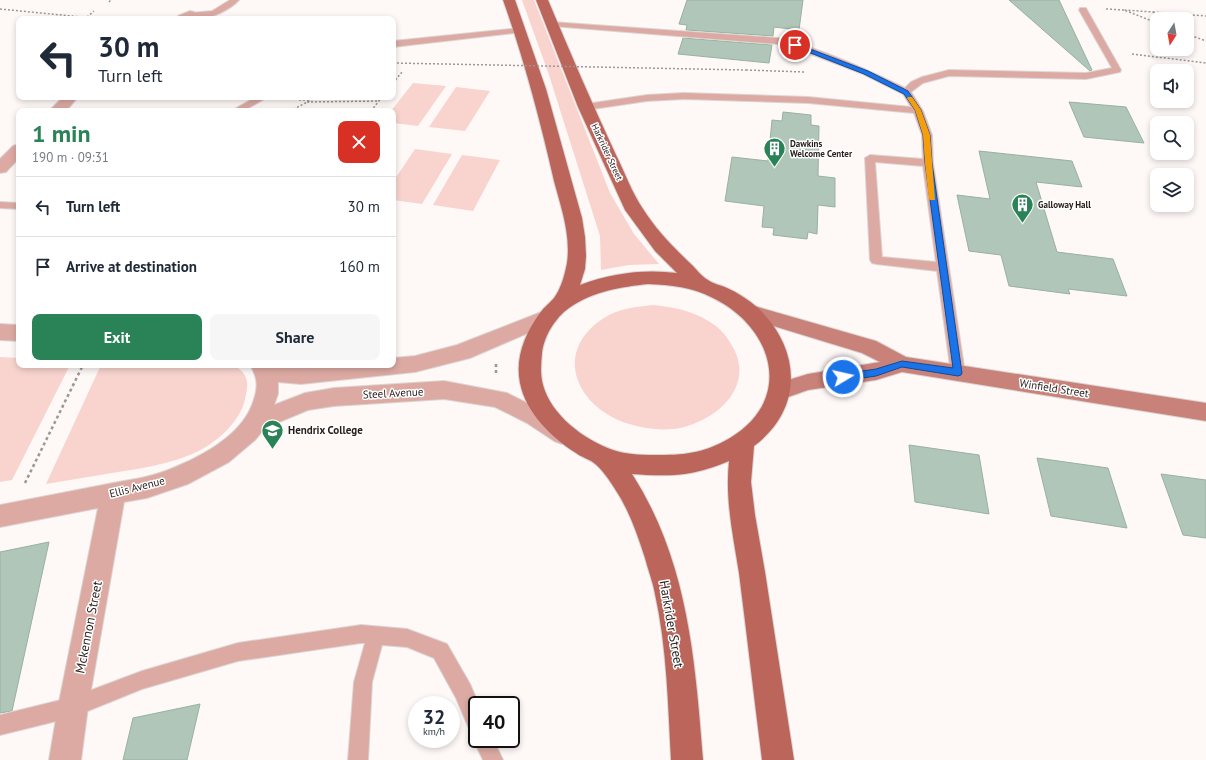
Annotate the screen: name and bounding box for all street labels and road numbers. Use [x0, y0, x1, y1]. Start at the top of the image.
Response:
street label: Harkrider Street [590, 122, 625, 182]
street label: Winfield Street [1018, 376, 1090, 400]
street label: Steel Avenue [362, 384, 424, 402]
street label: Ellis Avenue [108, 473, 167, 501]
street label: Mckennon Street [71, 579, 106, 675]
street label: Harkrider Street [655, 579, 688, 670]

